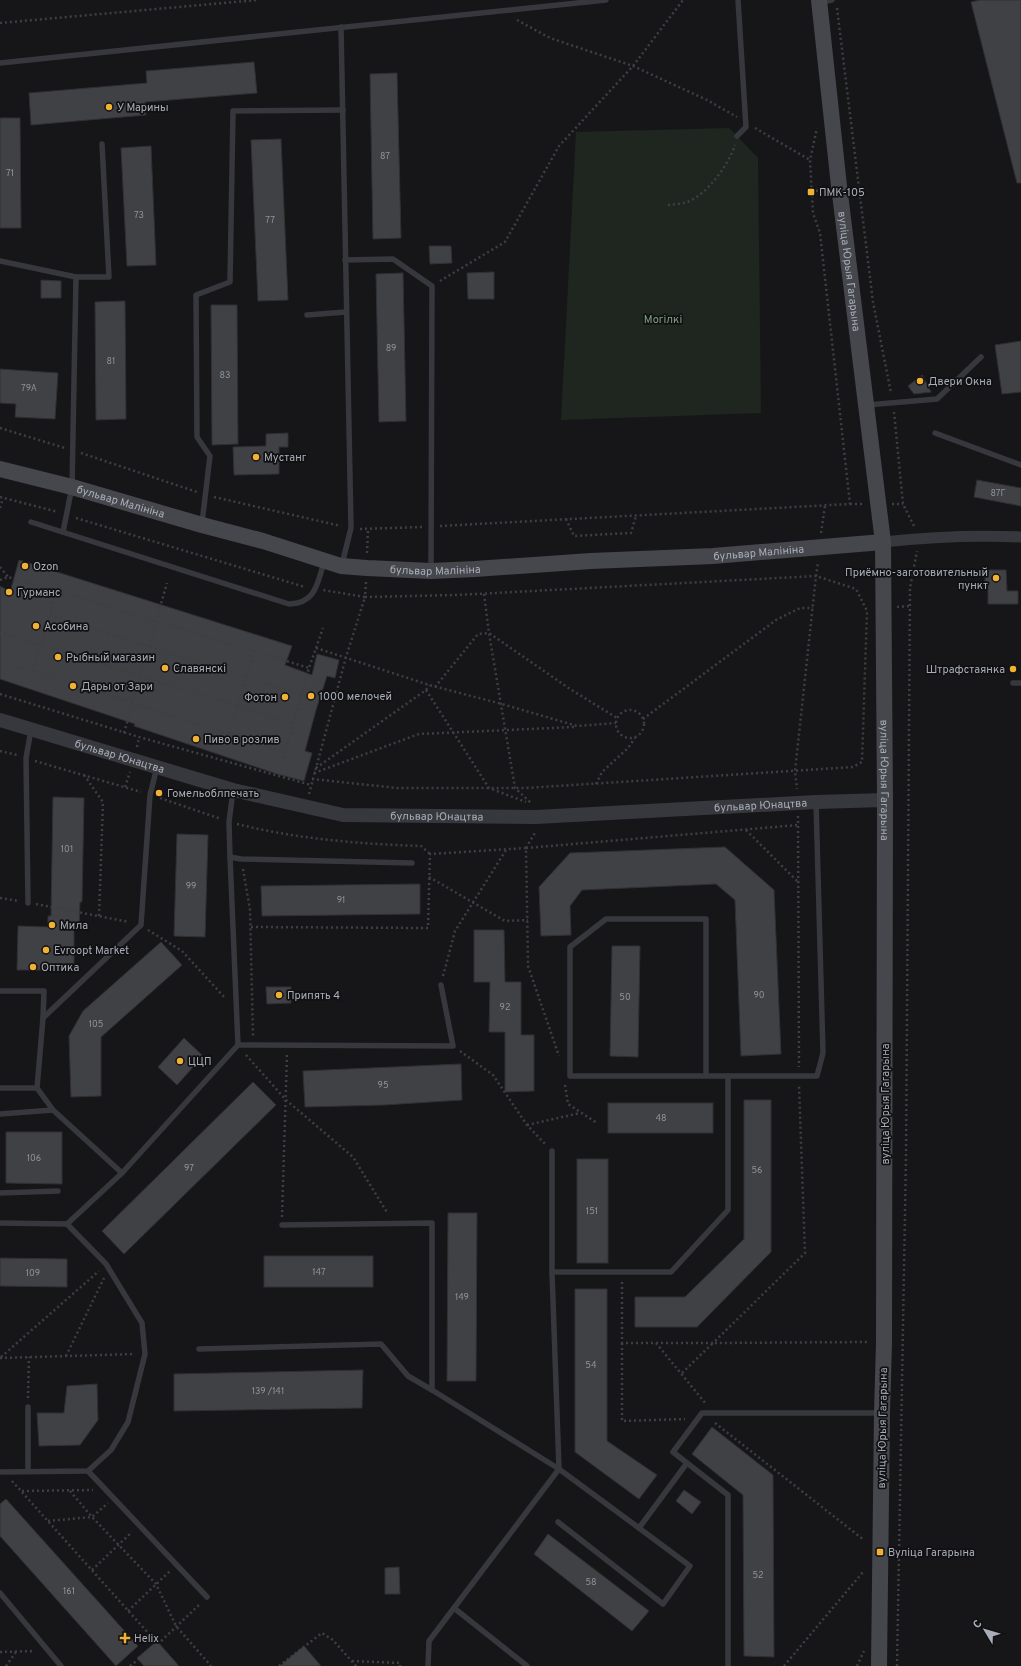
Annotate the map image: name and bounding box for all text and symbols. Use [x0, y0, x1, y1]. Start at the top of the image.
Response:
place label: У Марины [117, 101, 169, 115]
marker: У Марины [104, 102, 114, 112]
house number: 87 [380, 151, 390, 162]
house number: 71 [6, 168, 14, 179]
place label: ПМК-105 [819, 186, 865, 200]
marker: ПМК-105 [806, 187, 816, 197]
house number: 73 [134, 210, 144, 221]
street label: вуліца Юрыя Гагарына [834, 210, 863, 333]
house number: 77 [265, 215, 275, 226]
park label: Могілкі [644, 313, 682, 327]
house number: 89 [386, 343, 396, 354]
house number: 81 [107, 356, 115, 367]
house number: 83 [220, 370, 230, 381]
place label: Двери Окна [928, 375, 992, 389]
marker: Двери Окна [915, 376, 925, 386]
house number: 79А [21, 383, 37, 394]
place label: Мустанг [264, 451, 307, 465]
marker: Мустанг [251, 452, 261, 462]
street label: бульвар Малініна [75, 483, 166, 522]
house number: 87Г [990, 488, 1006, 499]
street label: бульвар Малініна [713, 543, 805, 564]
place label: Ozon [33, 560, 59, 574]
marker: Ozon [20, 561, 30, 571]
street label: бульвар Малініна [389, 563, 481, 579]
place label: Приёмно-заготовительный пункт [845, 566, 988, 593]
marker: Приёмно-заготовительный пункт [991, 573, 1001, 583]
place label: Гурманс [17, 586, 60, 600]
marker: Гурманс [4, 587, 14, 597]
place label: Асобина [44, 620, 88, 634]
marker: Асобина [31, 621, 41, 631]
place label: Рыбный магазин [66, 651, 155, 665]
marker: Рыбный магазин [53, 652, 63, 662]
place label: Славянскі [173, 662, 226, 676]
marker: Славянскі [160, 663, 170, 673]
place label: Штрафстаянка [926, 663, 1005, 677]
marker: Штрафстаянка [1008, 664, 1018, 674]
place label: Дары от Зари [81, 680, 153, 694]
marker: Дары от Зари [68, 681, 78, 691]
place label: 1000 мелочей [319, 690, 392, 704]
place label: Фотон [244, 691, 277, 705]
marker: 1000 мелочей [306, 691, 316, 701]
marker: Фотон [280, 692, 290, 702]
street label: вуліца Юрыя Гагарына [876, 720, 891, 841]
place label: Пиво в розлив [204, 733, 280, 747]
marker: Пиво в розлив [191, 734, 201, 744]
street label: бульвар Юнацтва [73, 737, 166, 777]
place label: Гомельоблпечать [167, 787, 259, 801]
marker: Гомельоблпечать [154, 788, 164, 798]
street label: бульвар Юнацтва [714, 796, 808, 815]
street label: бульвар Юнацтва [390, 809, 484, 824]
house number: 101 [61, 844, 73, 855]
house number: 99 [186, 881, 196, 892]
house number: 91 [337, 895, 345, 906]
place label: Мила [60, 919, 88, 933]
marker: Мила [47, 920, 57, 930]
place label: Evroopt Market [54, 944, 129, 958]
marker: Evroopt Market [41, 945, 51, 955]
place label: Оптика [41, 961, 79, 975]
marker: Оптика [28, 962, 38, 972]
place label: Припять 4 [287, 989, 340, 1003]
marker: Припять 4 [274, 990, 284, 1000]
house number: 90 [753, 990, 765, 1001]
house number: 50 [619, 992, 631, 1003]
house number: 92 [500, 1002, 510, 1013]
house number: 105 [89, 1019, 103, 1030]
street label: вуліца Юрыя Гагарына [879, 1043, 893, 1165]
place label: ЦЦП [188, 1055, 212, 1069]
marker: ЦЦП [175, 1056, 185, 1066]
house number: 95 [378, 1080, 388, 1091]
house number: 48 [655, 1113, 667, 1124]
house number: 106 [27, 1153, 41, 1164]
house number: 97 [184, 1163, 194, 1174]
house number: 56 [752, 1165, 762, 1176]
house number: 151 [586, 1206, 598, 1217]
house number: 147 [312, 1267, 326, 1278]
house number: 109 [26, 1268, 40, 1279]
house number: 149 [455, 1292, 469, 1303]
house number: 54 [585, 1360, 597, 1371]
street label: вуліца Юрыя Гагарына [875, 1367, 891, 1489]
house number: 139 /141 [252, 1386, 284, 1397]
place label: Вуліца Гагарына [888, 1546, 975, 1560]
marker: Вуліца Гагарына [875, 1547, 885, 1557]
house number: 52 [752, 1570, 764, 1581]
house number: 58 [585, 1577, 597, 1588]
house number: 161 [63, 1586, 75, 1597]
north arrow [965, 1610, 1005, 1650]
text: С [970, 1617, 986, 1632]
marker: Helix [119, 1632, 131, 1644]
place label: Helix [134, 1632, 159, 1646]

